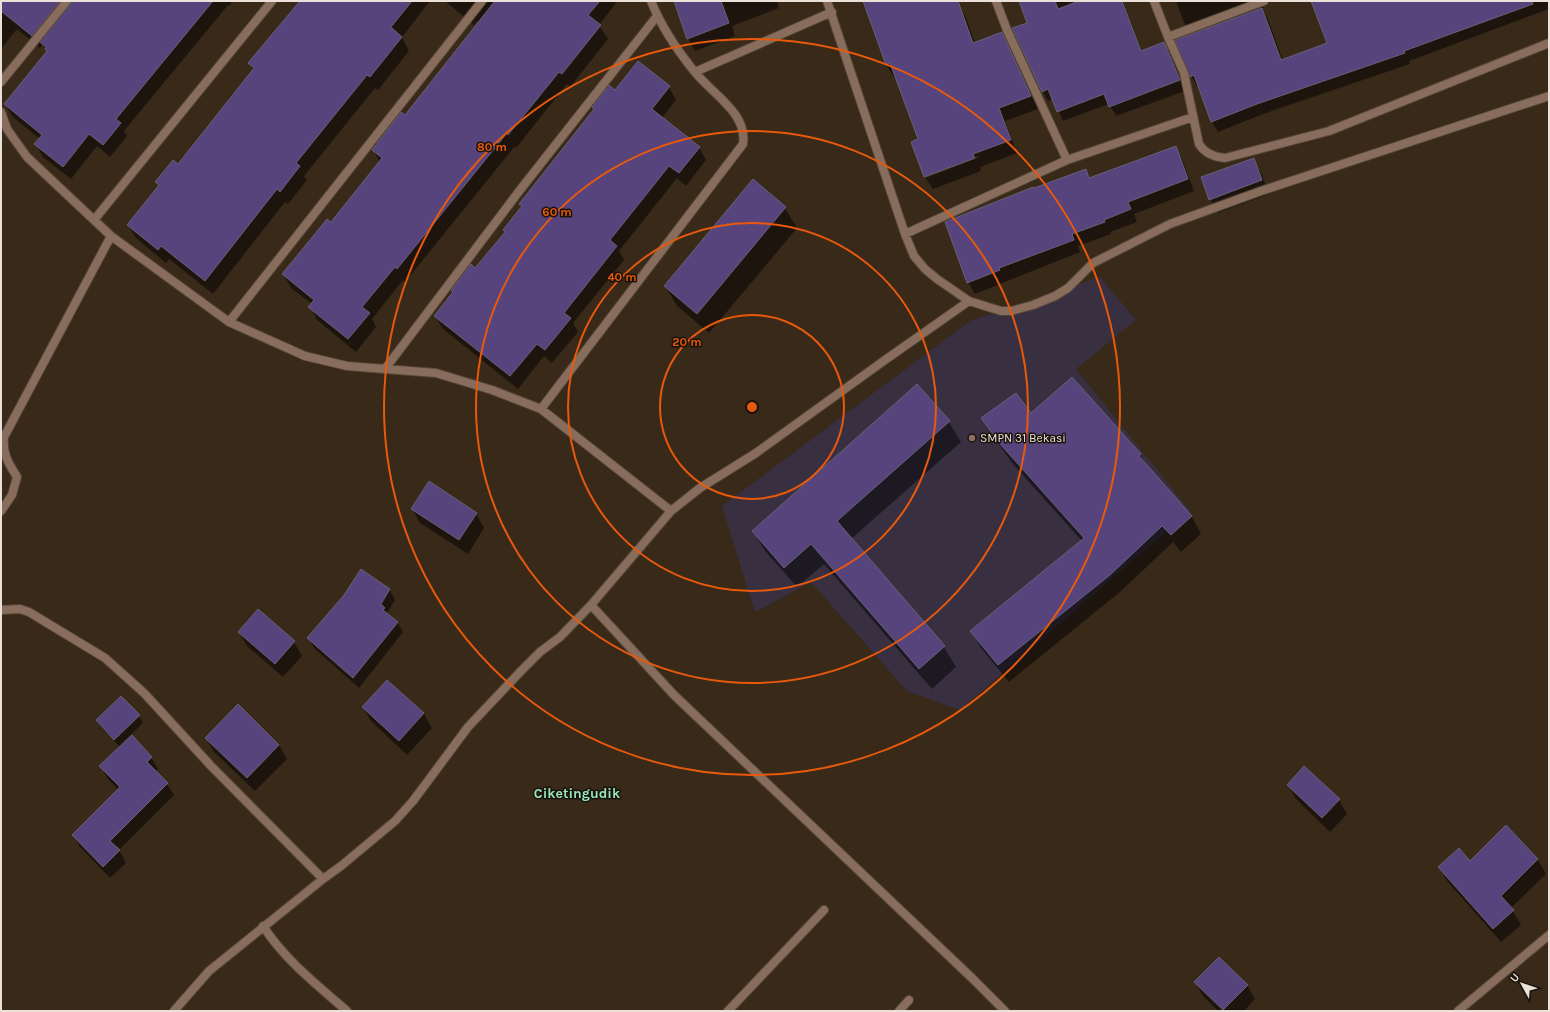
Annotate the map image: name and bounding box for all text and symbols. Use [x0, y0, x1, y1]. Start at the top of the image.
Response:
text: 80 m [477, 140, 507, 154]
text: 60 m [542, 205, 572, 219]
text: 40 m [607, 270, 637, 284]
text: 20 m [672, 335, 702, 349]
centre of rings [745, 400, 759, 414]
place label: SMPN 31 Bekasi [980, 431, 1066, 445]
marker: SMPN 31 Bekasi [967, 433, 977, 443]
district label: Ciketingudik [534, 785, 621, 802]
north arrow [1502, 964, 1542, 1004]
text: U [1507, 971, 1522, 985]

